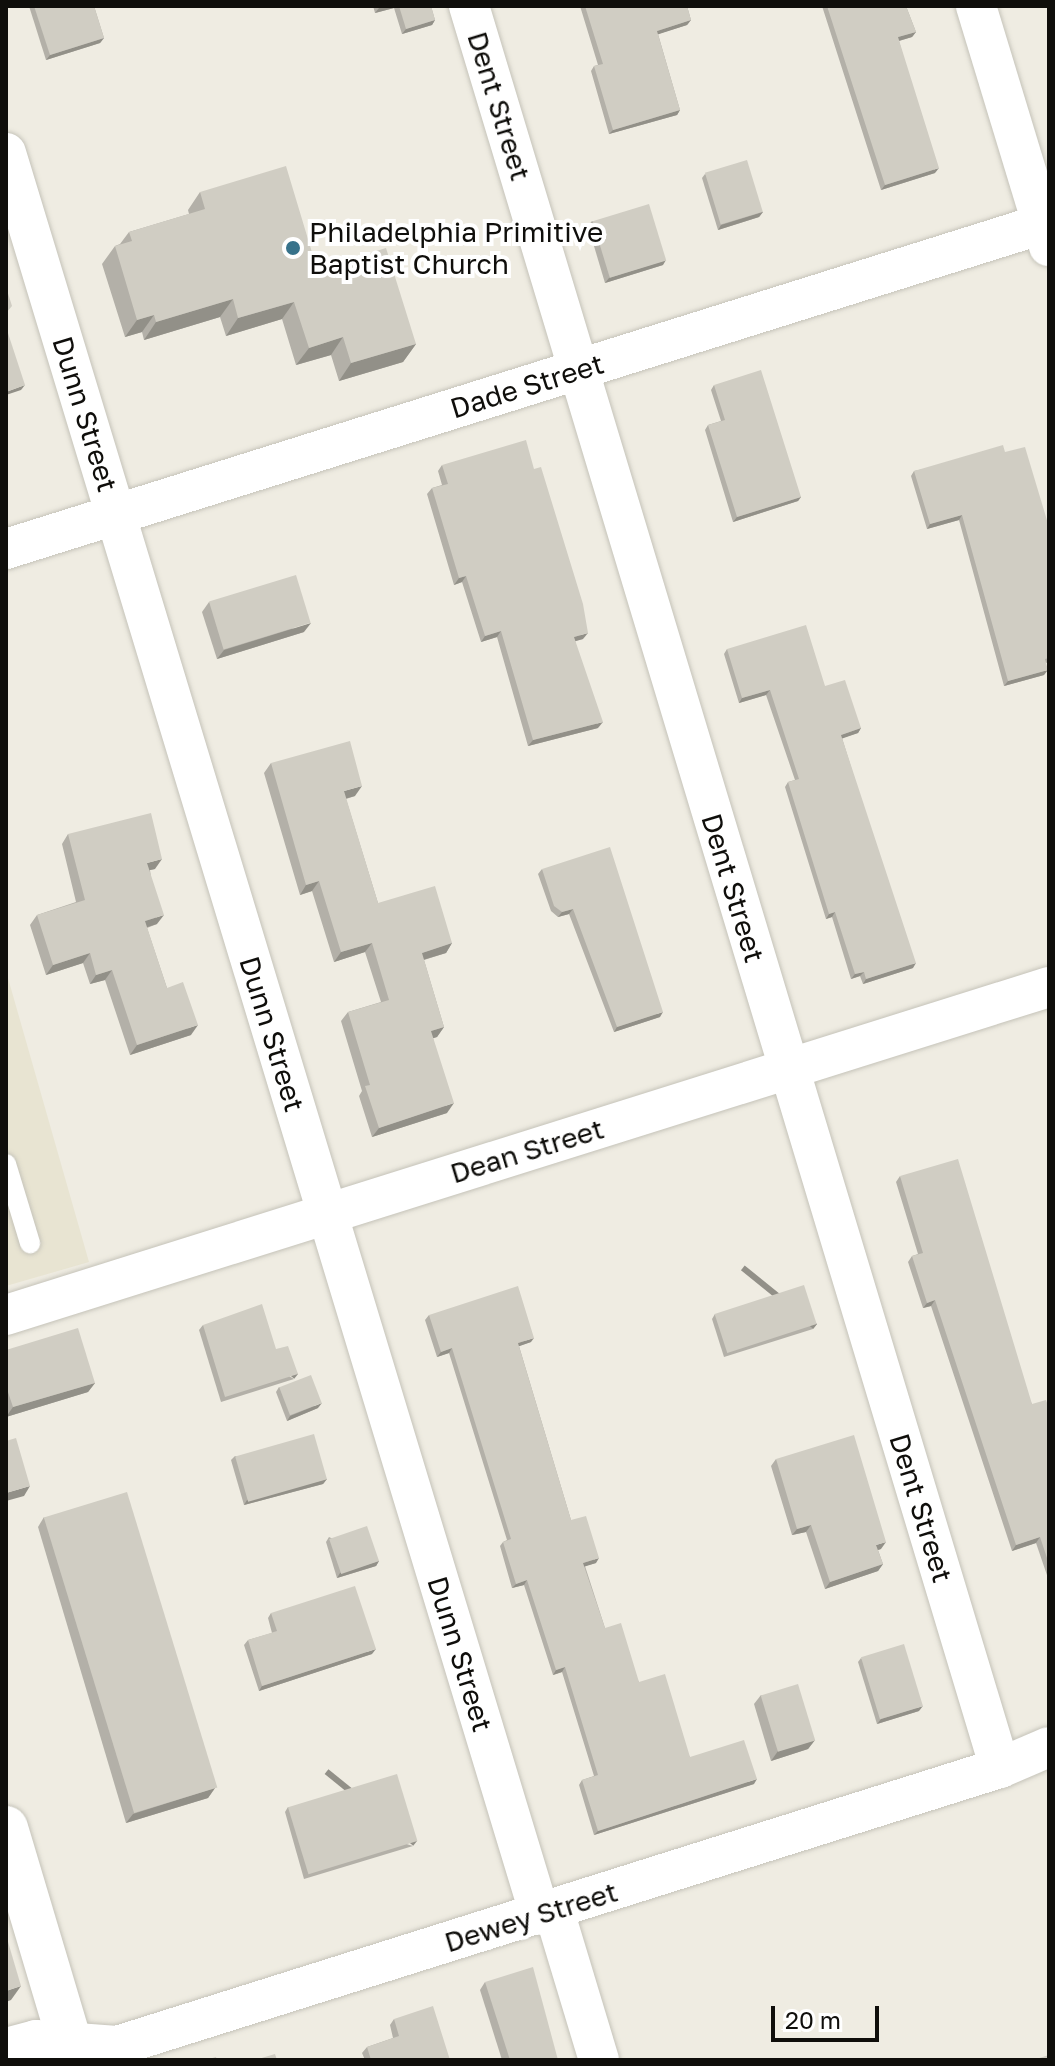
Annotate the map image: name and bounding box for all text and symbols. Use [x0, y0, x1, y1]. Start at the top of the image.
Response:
street label: Dent Street [460, 28, 538, 184]
place label: Philadelphia Primitive Baptist Church [309, 215, 603, 281]
marker: Philadelphia Primitive Baptist Church [284, 239, 302, 257]
street label: Dunn Street [45, 332, 125, 496]
street label: Dade Street [446, 347, 608, 425]
street label: Dent Street [694, 810, 772, 966]
street label: Dunn Street [232, 952, 312, 1116]
street label: Dean Street [446, 1112, 608, 1190]
street label: Dent Street [882, 1430, 960, 1586]
street label: Dunn Street [420, 1572, 500, 1736]
street label: Dewey Street [440, 1875, 622, 1959]
scale bar [775, 1990, 883, 2040]
text: 20 m [785, 2005, 841, 2034]

